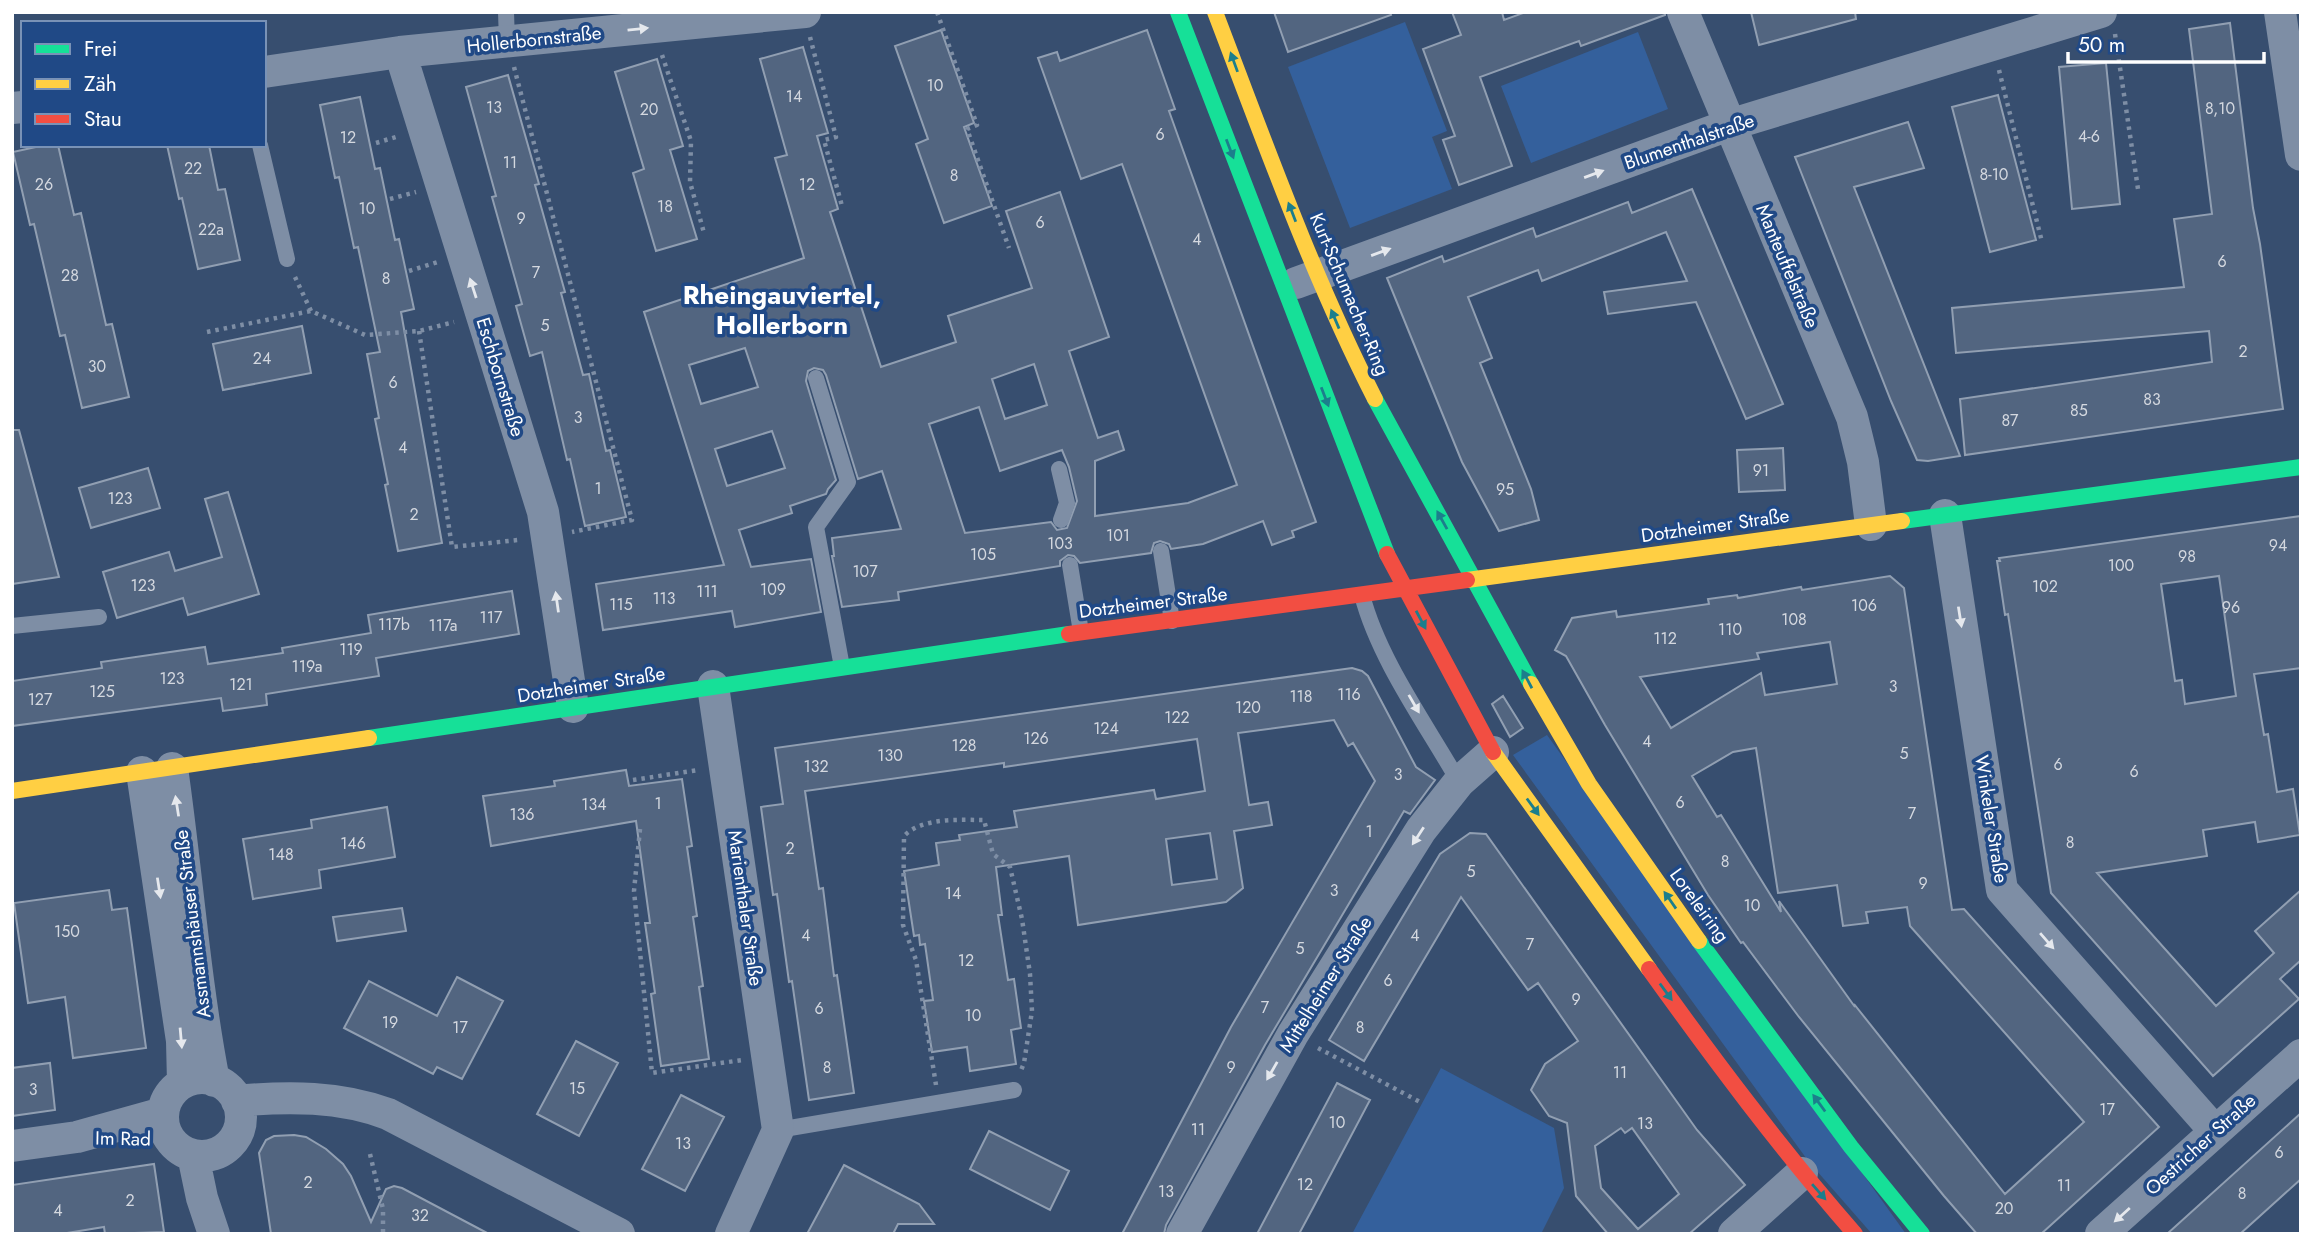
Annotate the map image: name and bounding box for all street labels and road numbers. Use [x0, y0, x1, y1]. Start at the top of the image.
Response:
street label: Hollerbornstraße [465, 19, 603, 60]
street label: Blumenthalstraße [1620, 107, 1758, 176]
street label: Manteuffelstraße [1749, 200, 1826, 333]
street label: Kurt-Schumacher-Ring [1303, 209, 1396, 380]
street label: Eschbornstraße [470, 314, 532, 440]
street label: Dotzheimer Straße [1639, 502, 1791, 549]
street label: Dotzheimer Straße [1077, 580, 1229, 625]
street label: Dotzheimer Straße [515, 659, 667, 710]
street label: Winkeler Straße [1968, 753, 2015, 885]
street label: Assmannshäuser Straße [168, 828, 217, 1020]
street label: Marienthaler Straße [721, 828, 770, 988]
street label: Loreleiring [1663, 862, 1736, 948]
street label: Mittelheimer Straße [1273, 911, 1378, 1058]
street label: Oestricher Straße [2139, 1087, 2262, 1201]
street label: Im Rad [95, 1125, 151, 1152]

